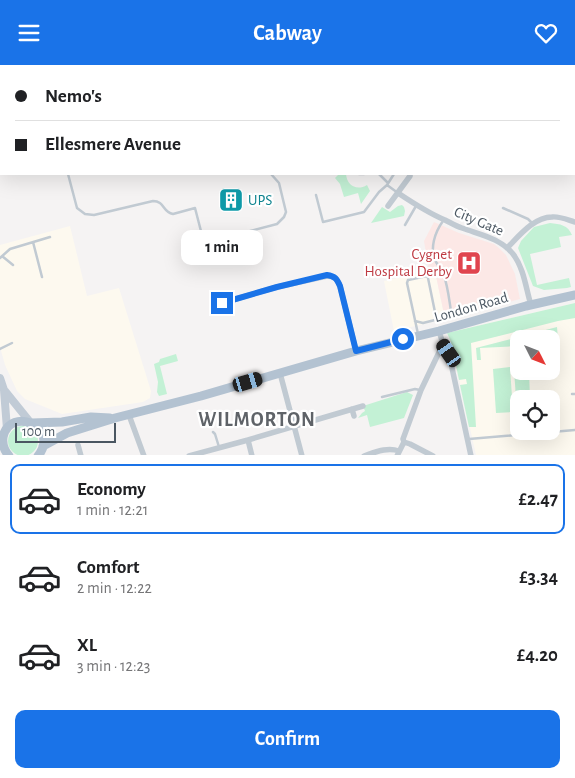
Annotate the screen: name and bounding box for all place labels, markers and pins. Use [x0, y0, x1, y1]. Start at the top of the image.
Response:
building icon: UPS [218, 187, 244, 213]
place label: UPS [248, 193, 272, 208]
place label: Cygnet Hospital Derby [365, 247, 453, 279]
hospital icon: Cygnet Hospital Derby [456, 250, 482, 276]

